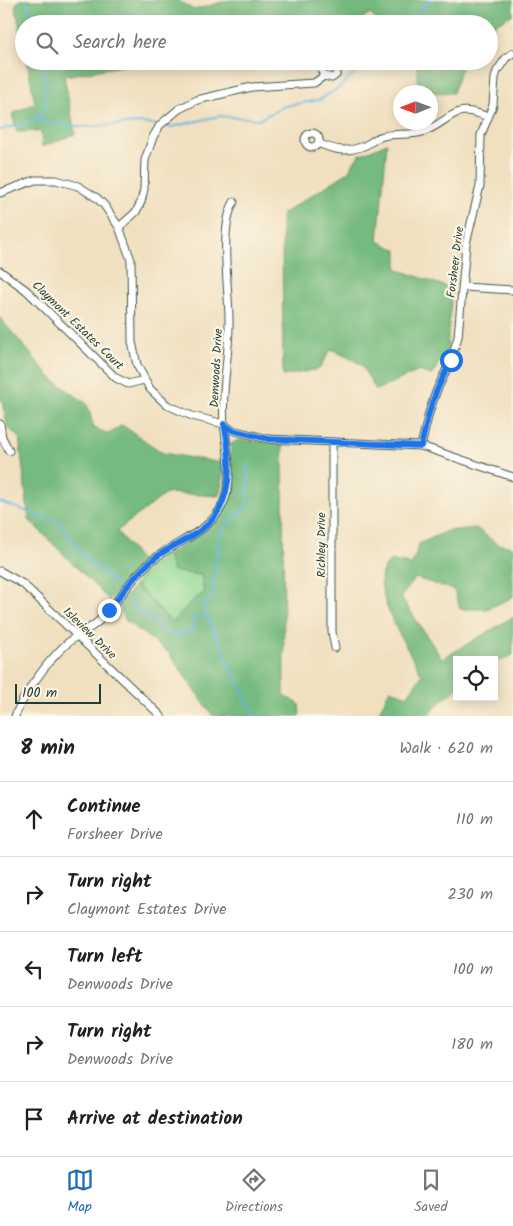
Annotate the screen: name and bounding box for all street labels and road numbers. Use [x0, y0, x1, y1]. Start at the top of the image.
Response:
street label: Forsheer Drive [442, 225, 469, 299]
street label: Claymont Estates Court [27, 276, 128, 375]
street label: Denwoods Drive [205, 327, 228, 408]
street label: Richley Drive [312, 512, 331, 578]
street label: Isleview Drive [58, 603, 121, 664]

